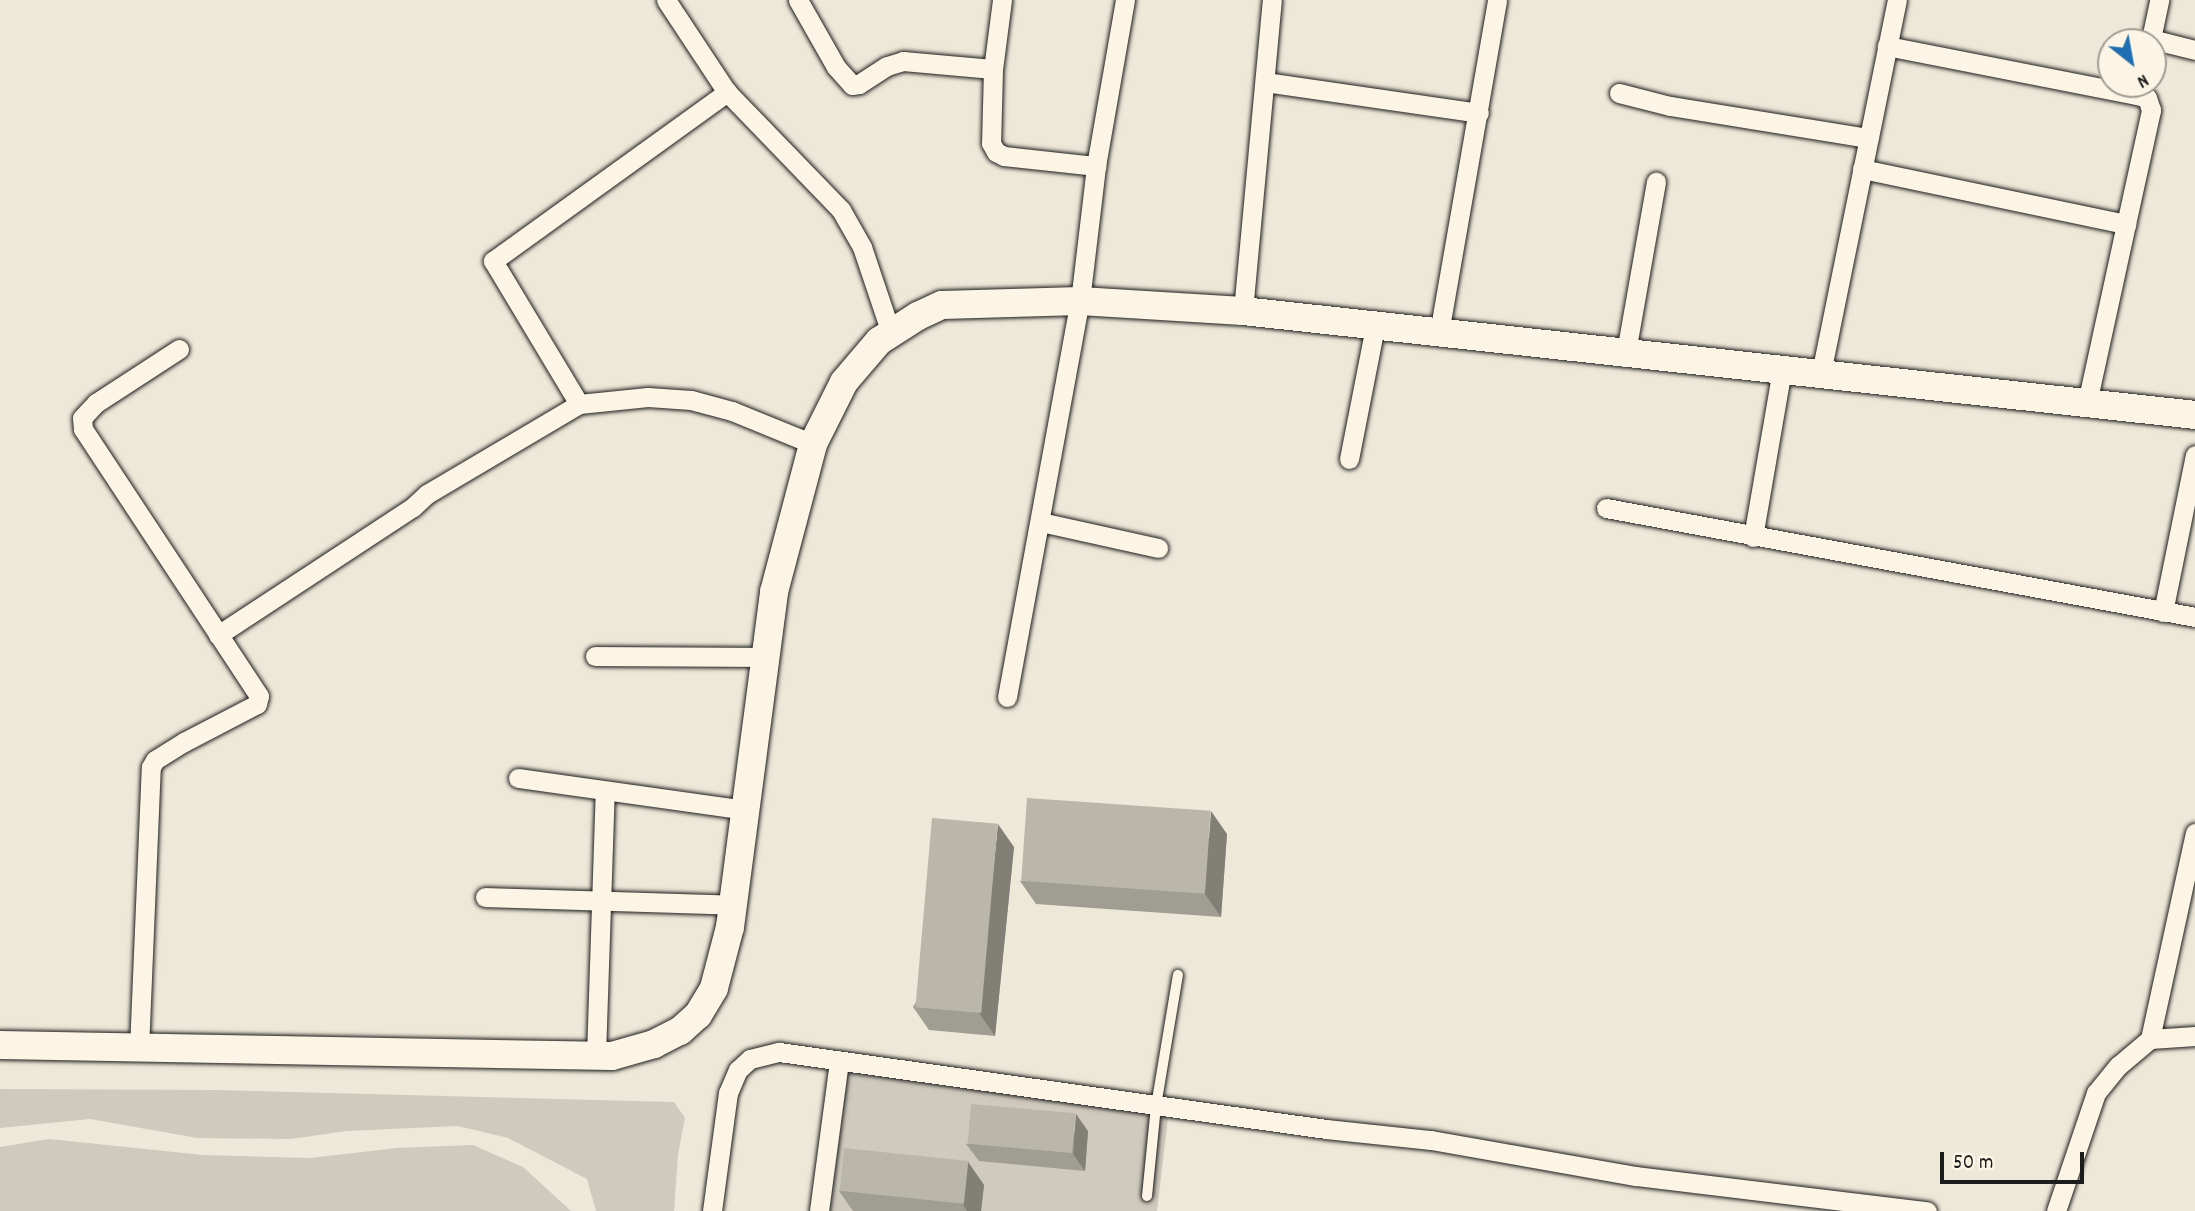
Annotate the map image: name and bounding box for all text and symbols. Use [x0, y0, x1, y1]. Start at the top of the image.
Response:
north arrow [2097, 28, 2167, 98]
text: N [2131, 66, 2153, 94]
scale bar [1943, 1138, 2086, 1182]
text: 50 m [1953, 1149, 1993, 1179]

